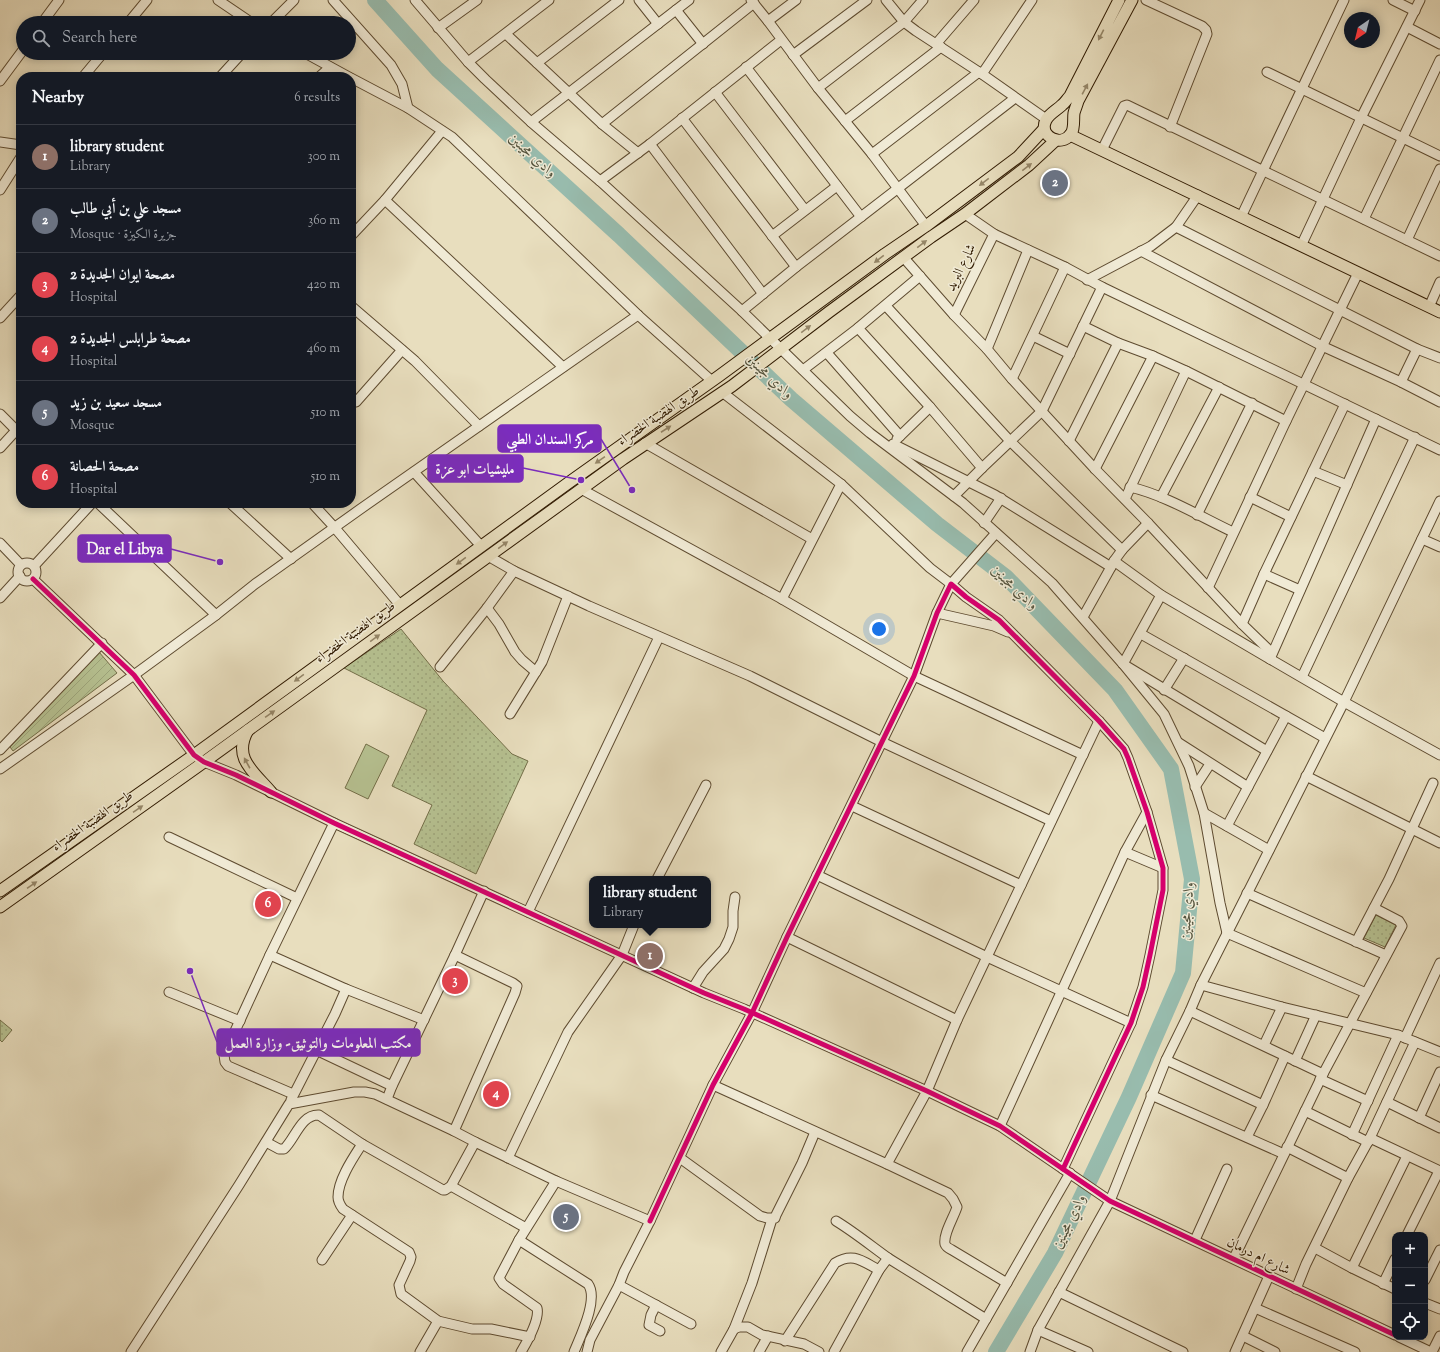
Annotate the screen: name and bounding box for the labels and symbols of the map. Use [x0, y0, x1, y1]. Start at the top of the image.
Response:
north arrow [1344, 12, 1380, 48]
one-way arrow [1098, 29, 1104, 40]
one-way arrow [1081, 83, 1088, 95]
water label: وادي مجينين [503, 129, 561, 183]
one-way arrow [1022, 163, 1033, 171]
pin: 2 [1042, 168, 1068, 198]
one-way arrow [979, 178, 990, 187]
one-way arrow [917, 239, 928, 248]
street label: شارع البريد [942, 241, 982, 295]
one-way arrow [873, 254, 884, 263]
one-way arrow [801, 325, 812, 333]
water label: وادي مجينين [740, 349, 798, 405]
street label: طريق الهضبة الخضراء [614, 382, 704, 452]
callout: مركز السندان الطبي [498, 425, 601, 452]
one-way arrow [661, 425, 671, 433]
text: مركز السندان الطبي [506, 430, 594, 453]
callout: مليشيات ابو عزة [428, 455, 523, 482]
one-way arrow [595, 456, 606, 464]
text: مليشيات ابو عزة [435, 460, 515, 481]
callout: Dar el Libya [78, 535, 171, 562]
text: Dar el Libya [86, 540, 164, 561]
one-way arrow [498, 541, 508, 549]
one-way arrow [455, 557, 466, 565]
water label: وادي مجينين [985, 560, 1043, 616]
street label: طريق الهضبة الخضراء [312, 597, 400, 669]
your location [869, 619, 889, 639]
one-way arrow [370, 634, 381, 642]
one-way arrow [294, 674, 304, 682]
one-way arrow [264, 710, 275, 718]
one-way arrow [244, 757, 250, 769]
street label: طريق الهضبة الخضراء [48, 787, 138, 857]
one-way arrow [132, 805, 143, 813]
one-way arrow [27, 881, 37, 889]
water label: وادي مجينين [1175, 881, 1201, 941]
pin: 6 [255, 889, 281, 919]
pin: 1 [637, 941, 663, 971]
pin: 3 [442, 966, 468, 996]
callout: مكتب المعلومات والتوثيق- وزارة العمل [217, 1029, 420, 1056]
text: مكتب المعلومات والتوثيق- وزارة العمل [224, 1034, 412, 1055]
pin: 4 [483, 1079, 509, 1109]
water label: وادي مجينين [1048, 1191, 1092, 1253]
pin: 5 [553, 1202, 579, 1232]
street label: شارع ام درمان [1223, 1233, 1293, 1282]

